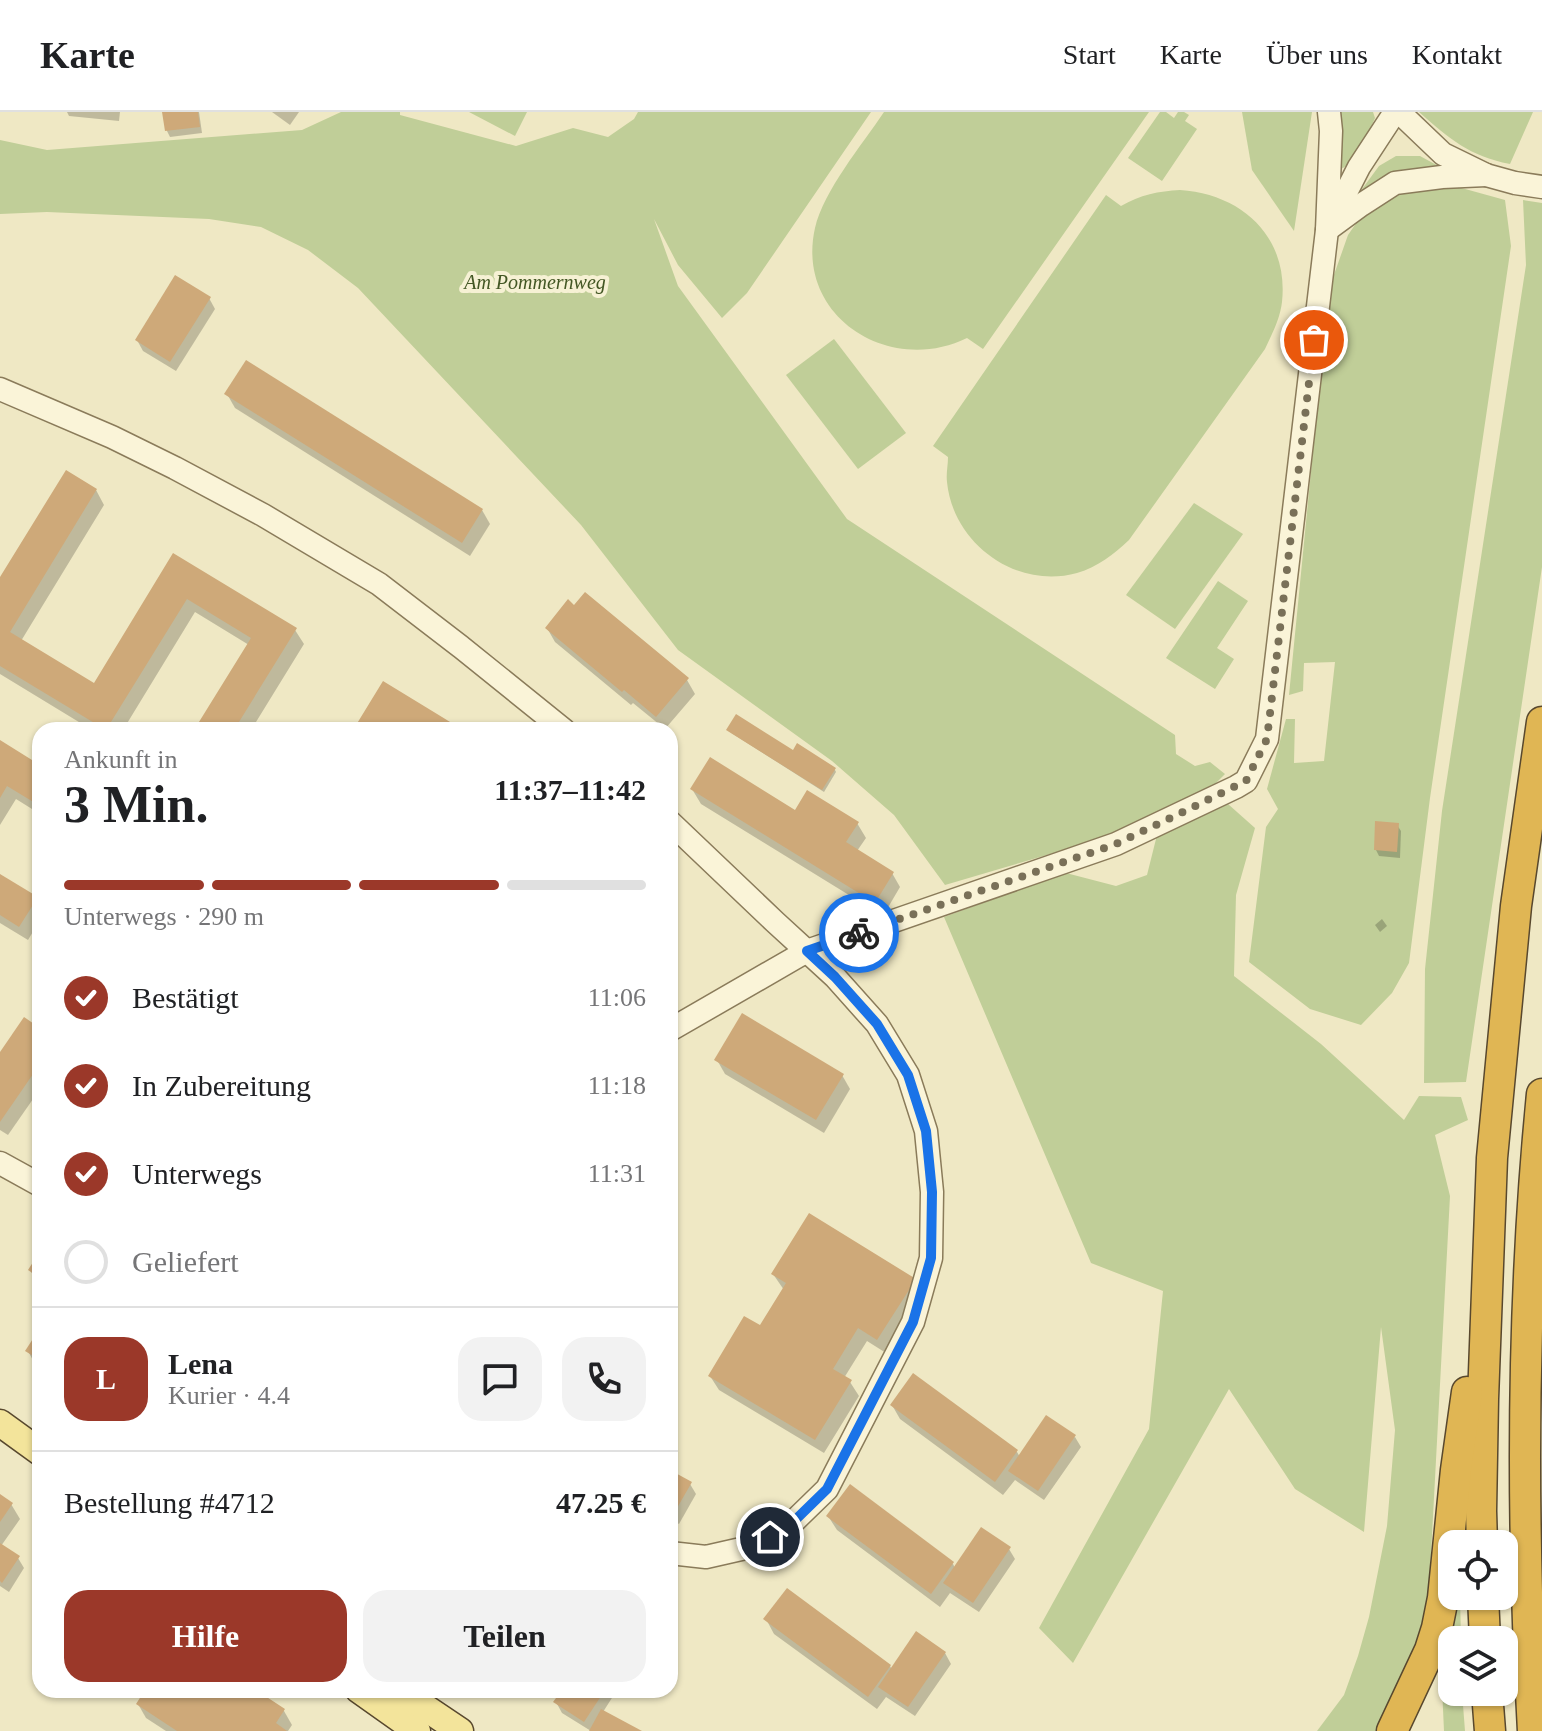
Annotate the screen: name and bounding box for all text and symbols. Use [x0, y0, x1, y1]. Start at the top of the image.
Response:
text: Karte [40, 34, 135, 76]
text: Start [1063, 39, 1116, 70]
text: Karte [1160, 39, 1222, 70]
text: Über uns [1266, 39, 1368, 70]
text: Kontakt [1412, 39, 1502, 70]
park label: Am Pommernweg [462, 271, 606, 294]
pin [1280, 306, 1348, 374]
icon: bag [1292, 318, 1336, 362]
text: Ankunft in [64, 745, 177, 774]
text: 11:37–11:42 [494, 773, 646, 806]
text: 3 Min. [64, 776, 208, 833]
courier [819, 893, 899, 973]
text: Unterwegs · 290 m [64, 902, 264, 931]
icon: bike [837, 911, 881, 955]
icon: check [64, 976, 108, 1020]
text: Bestätigt [132, 981, 239, 1014]
text: 11:06 [588, 983, 646, 1012]
icon: check [64, 1064, 108, 1108]
text: In Zubereitung [132, 1069, 311, 1102]
text: 11:18 [588, 1071, 646, 1100]
icon: check [64, 1152, 108, 1196]
text: Unterwegs [132, 1157, 262, 1190]
text: 11:31 [588, 1159, 646, 1188]
text: Geliefert [132, 1245, 239, 1278]
button: chat [458, 1337, 542, 1421]
button: phone [562, 1337, 646, 1421]
text: Lena [168, 1347, 233, 1380]
text: L [96, 1362, 116, 1395]
text: Kurier · 4.4 [168, 1381, 290, 1410]
text: Bestellung #4712 [64, 1486, 275, 1519]
text: 47.25 € [556, 1486, 646, 1519]
pin [736, 1503, 804, 1571]
icon: home [748, 1515, 792, 1559]
map controls [1438, 1530, 1518, 1706]
button: locate [1438, 1530, 1518, 1610]
button: Hilfe [64, 1590, 347, 1682]
button: Teilen [363, 1590, 646, 1682]
button: layers [1438, 1626, 1518, 1706]

